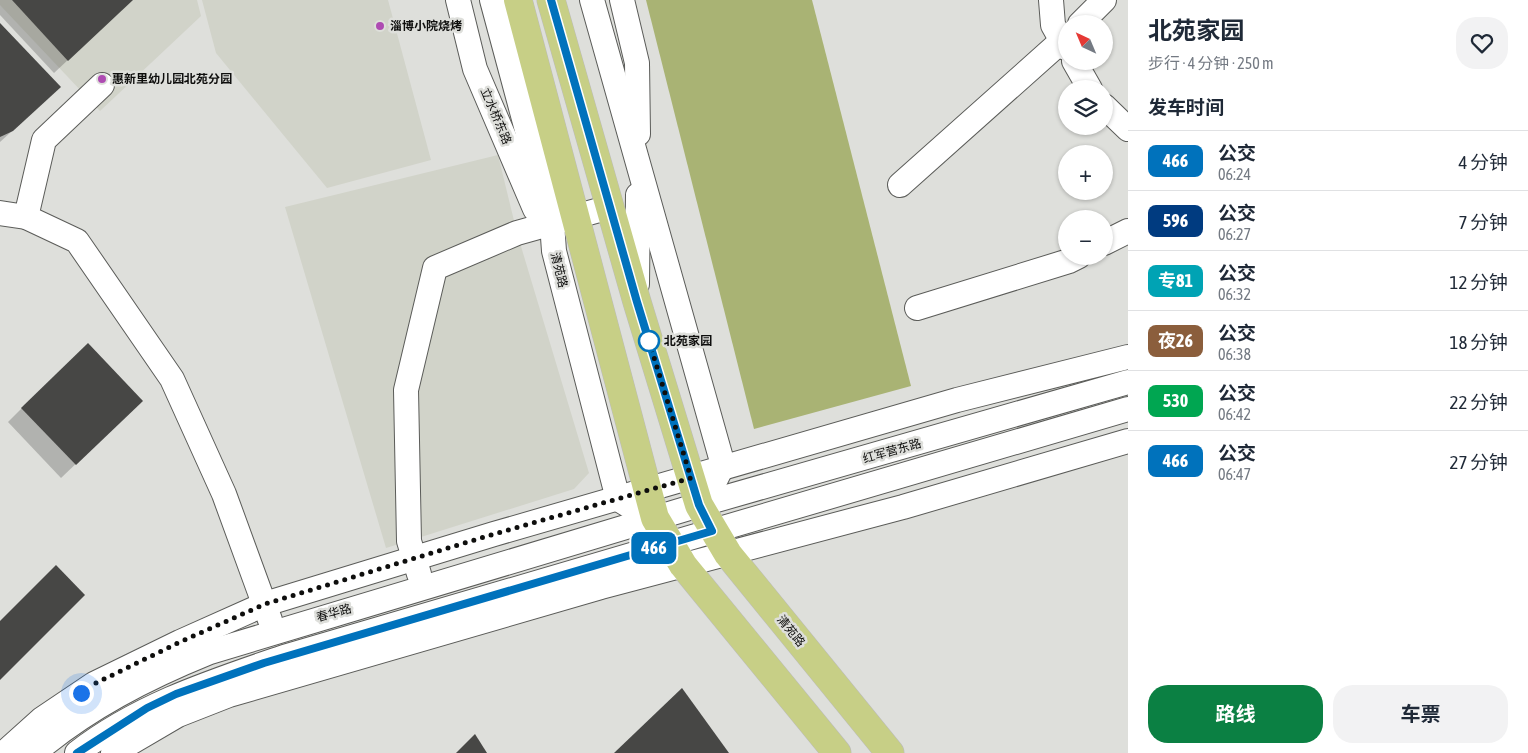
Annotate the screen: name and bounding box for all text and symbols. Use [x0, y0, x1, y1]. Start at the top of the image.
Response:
north arrow [1058, 15, 1112, 70]
map controls [1058, 15, 1113, 265]
text: 北苑家园 [1148, 17, 1244, 44]
button: heart [1456, 17, 1508, 69]
place label: 淄博小院烧烤 [390, 19, 462, 33]
marker: 淄博小院烧烤 [374, 20, 386, 32]
text: 步行 · 4 分钟 · 250 m [1148, 54, 1274, 72]
place label: 惠新里幼儿园北苑分园 [112, 72, 232, 86]
marker: 惠新里幼儿园北苑分园 [96, 73, 108, 85]
button: layers [1058, 80, 1113, 135]
street label: 立水桥东路 [478, 86, 514, 146]
text: 发车时间 [1148, 96, 1224, 118]
text: 公交 [1218, 142, 1256, 164]
button: + [1058, 145, 1113, 200]
text: 466 [1163, 150, 1188, 171]
text: 4 分钟 [1458, 151, 1508, 173]
text: 06:24 [1218, 165, 1251, 183]
text: 公交 [1218, 202, 1256, 224]
button: − [1058, 210, 1113, 265]
text: 596 [1163, 210, 1188, 231]
text: 7 分钟 [1458, 211, 1508, 233]
text: 06:27 [1218, 225, 1251, 243]
street label: 清苑路 [548, 251, 570, 289]
text: 公交 [1218, 262, 1256, 284]
text: 专81 [1158, 270, 1193, 291]
text: 12 分钟 [1450, 271, 1508, 293]
text: 06:32 [1218, 285, 1251, 303]
text: 公交 [1218, 322, 1256, 344]
marker: 北苑家园 [638, 330, 660, 352]
text: 夜26 [1158, 330, 1193, 351]
text: 18 分钟 [1450, 331, 1508, 353]
place label: 北苑家园 [664, 334, 712, 348]
text: 06:38 [1218, 345, 1251, 363]
text: 公交 [1218, 382, 1256, 404]
text: 530 [1163, 390, 1188, 411]
text: 22 分钟 [1450, 391, 1508, 413]
text: 06:42 [1218, 405, 1251, 423]
street label: 红军营东路 [861, 436, 923, 466]
text: 公交 [1218, 442, 1256, 464]
text: 466 [1163, 450, 1188, 471]
text: 27 分钟 [1450, 451, 1508, 473]
text: 06:47 [1218, 465, 1251, 483]
line badge: 466 [625, 532, 683, 564]
text: 466 [641, 537, 667, 558]
street label: 春华路 [315, 601, 353, 625]
street label: 清苑路 [774, 613, 808, 649]
your location [69, 681, 94, 706]
button: 路线 [1148, 685, 1323, 743]
button: 车票 [1333, 685, 1508, 743]

